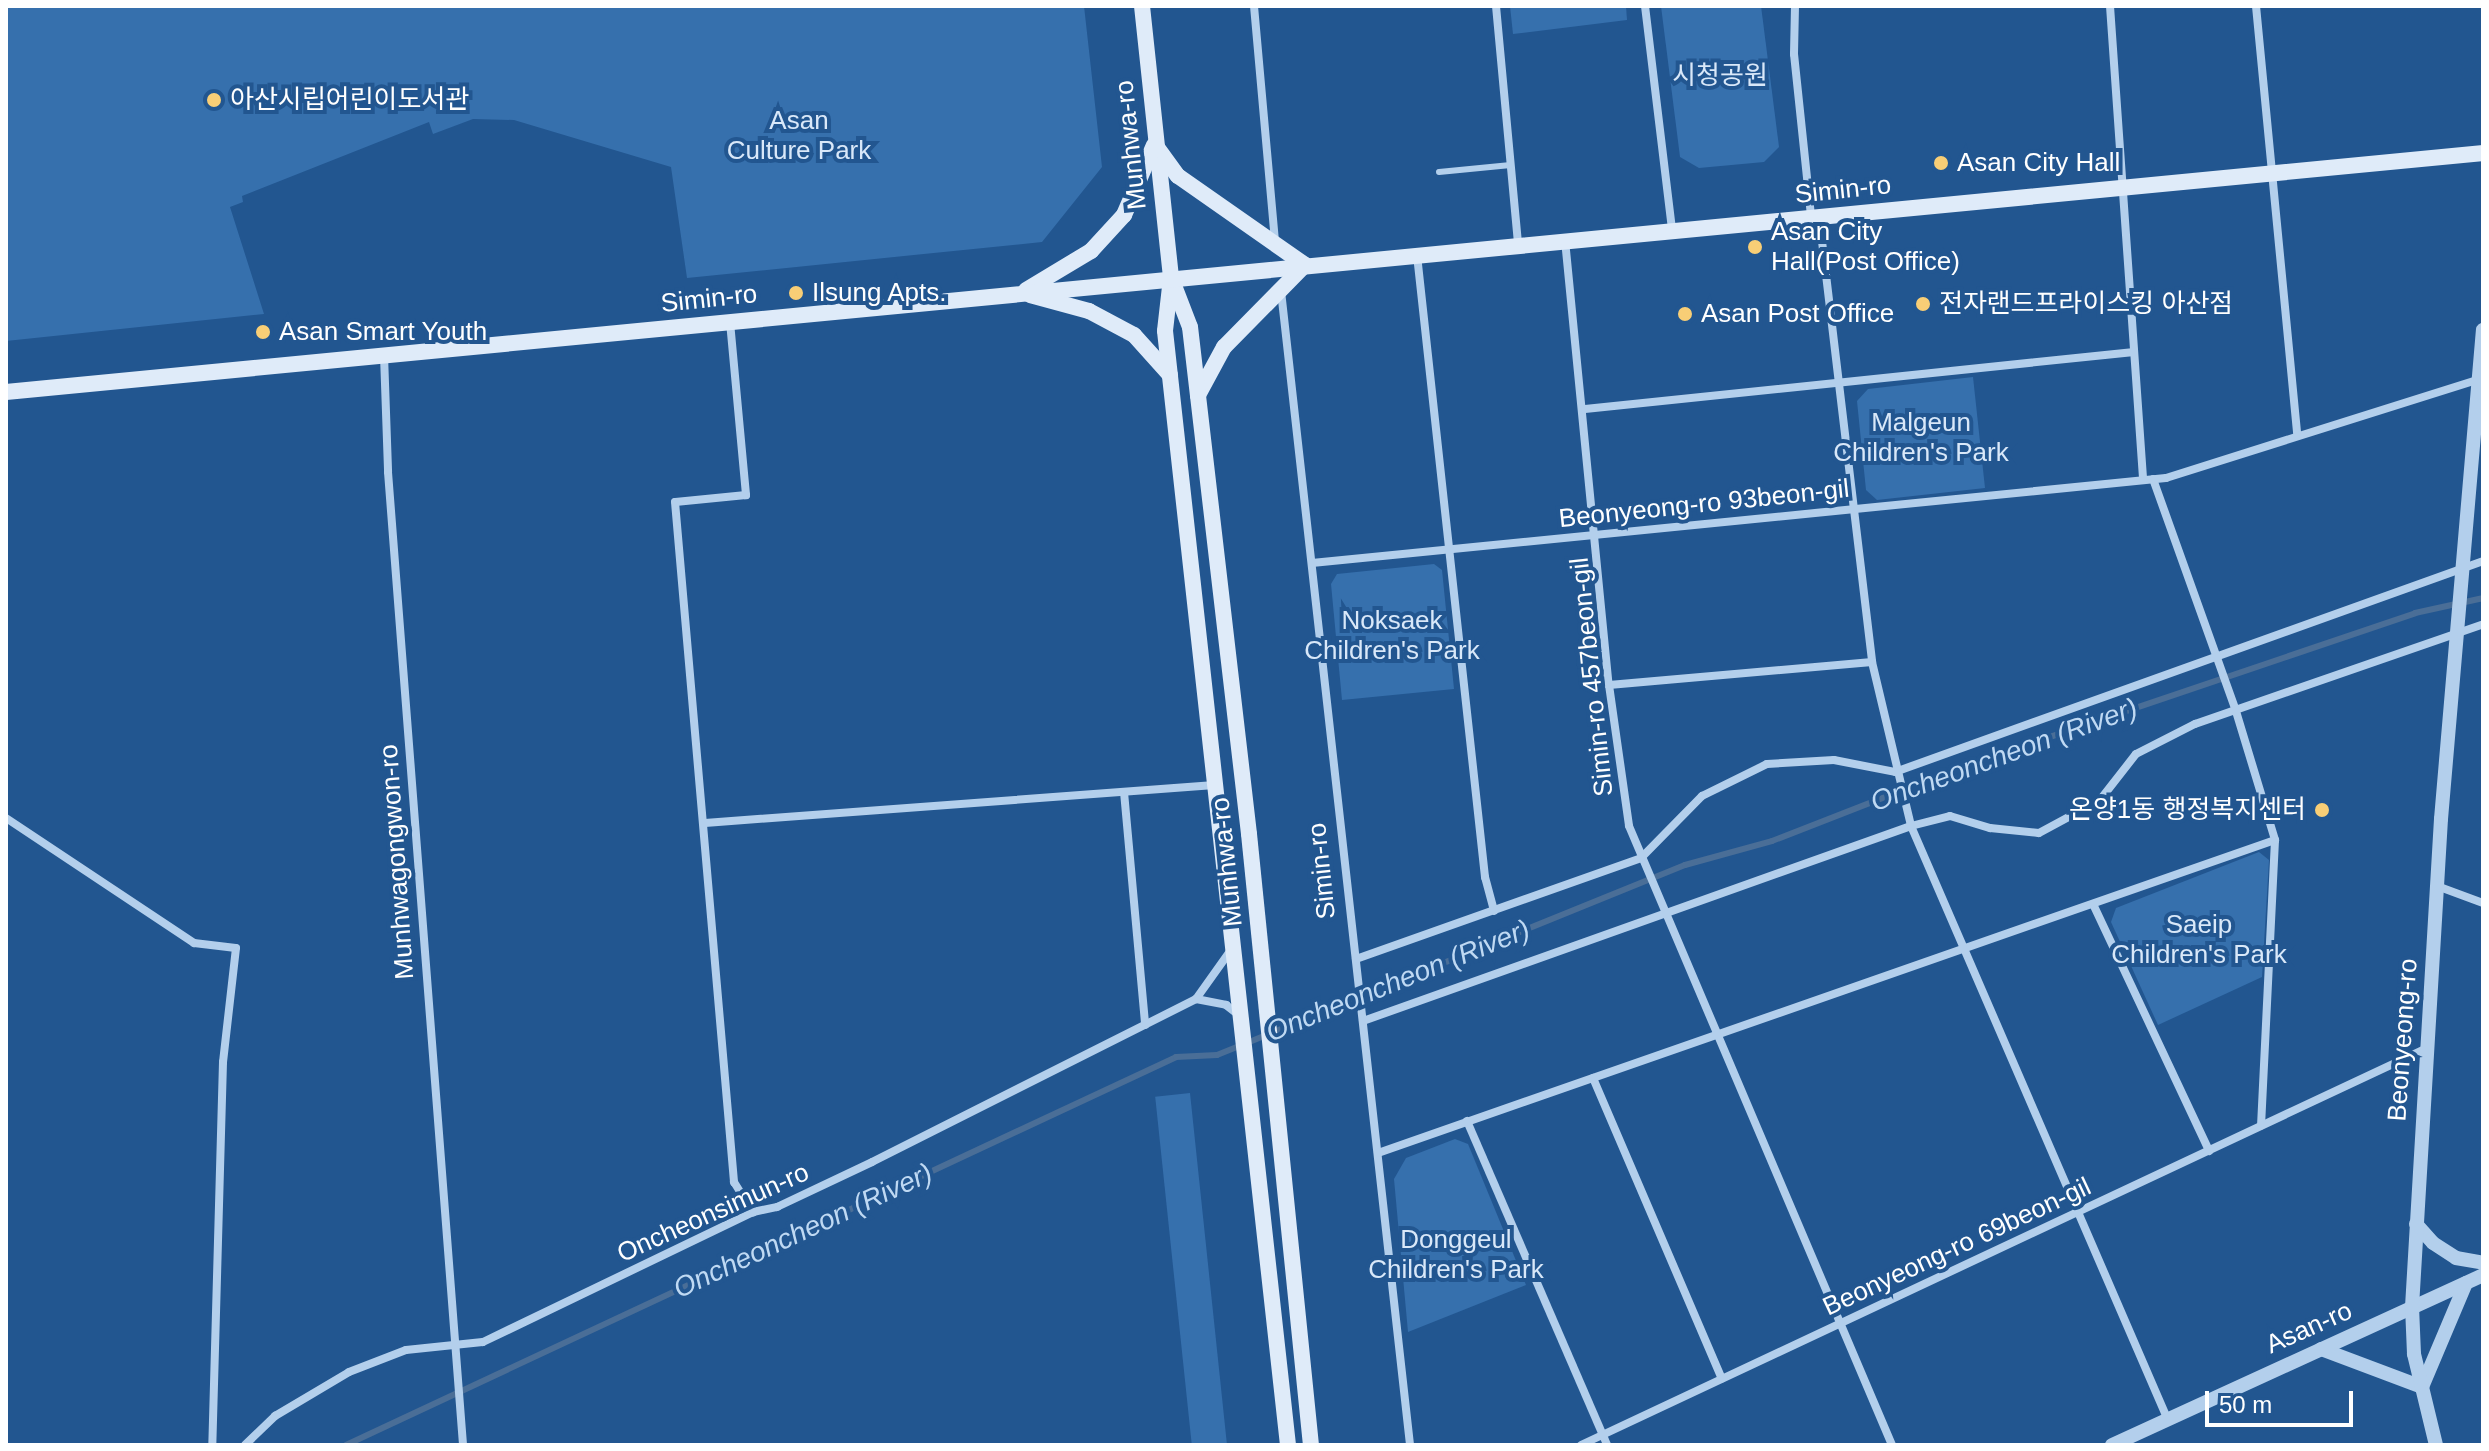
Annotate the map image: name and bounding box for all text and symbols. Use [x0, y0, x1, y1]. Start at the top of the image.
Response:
park label: 시청공원 [1672, 60, 1768, 92]
street label: Munhwa-ro [1109, 79, 1153, 211]
place label: 아산시립어린이도서관 [230, 84, 469, 116]
marker: 아산시립어린이도서관 [205, 91, 223, 109]
park label: Asan Culture Park [727, 105, 871, 166]
place label: Asan City Hall [1957, 147, 2120, 179]
marker: Asan City Hall [1932, 154, 1950, 172]
street label: Simin-ro [1793, 169, 1893, 211]
place label: Asan City Hall(Post Office) [1771, 216, 1960, 278]
marker: Asan City Hall(Post Office) [1746, 238, 1764, 256]
place label: Ilsung Apts. [812, 277, 948, 309]
street label: Simin-ro [659, 278, 759, 320]
marker: Ilsung Apts. [787, 284, 805, 302]
place label: 전자랜드프라이스킹 아산점 [1939, 288, 2233, 320]
marker: 전자랜드프라이스킹 아산점 [1914, 295, 1932, 313]
place label: Asan Post Office [1701, 298, 1894, 330]
marker: Asan Post Office [1676, 305, 1694, 323]
place label: Asan Smart Youth [279, 316, 488, 348]
marker: Asan Smart Youth [254, 323, 272, 341]
park label: Malgeun Children's Park [1833, 407, 2009, 468]
street label: Beonyeong-ro 93beon-gil [1557, 473, 1851, 535]
street label: Simin-ro 457beon-gil [1564, 556, 1620, 798]
park label: Noksaek Children's Park [1304, 605, 1480, 666]
water label: Oncheoncheon (River) [1866, 691, 2142, 819]
street label: Munhwagongwon-ro [373, 743, 421, 981]
place label: 온양1동 행정복지센터 [2069, 794, 2306, 826]
street label: Munhwa-ro [1205, 796, 1249, 928]
marker: 온양1동 행정복지센터 [2313, 801, 2331, 819]
street label: Simin-ro [1301, 821, 1343, 921]
park label: Saeip Children's Park [2111, 909, 2287, 970]
water label: Oncheoncheon (River) [1261, 913, 1535, 1049]
street label: Beonyeong-ro [2382, 957, 2424, 1123]
water label: Oncheoncheon (River) [668, 1156, 938, 1306]
street label: Oncheonsimun-ro [612, 1157, 814, 1269]
street label: Beonyeong-ro 69beon-gil [1818, 1171, 2096, 1323]
park label: Donggeul Children's Park [1368, 1224, 1544, 1286]
street label: Asan-ro [2261, 1295, 2357, 1361]
scale bar [2209, 1375, 2357, 1425]
text: 50 m [2219, 1391, 2272, 1418]

